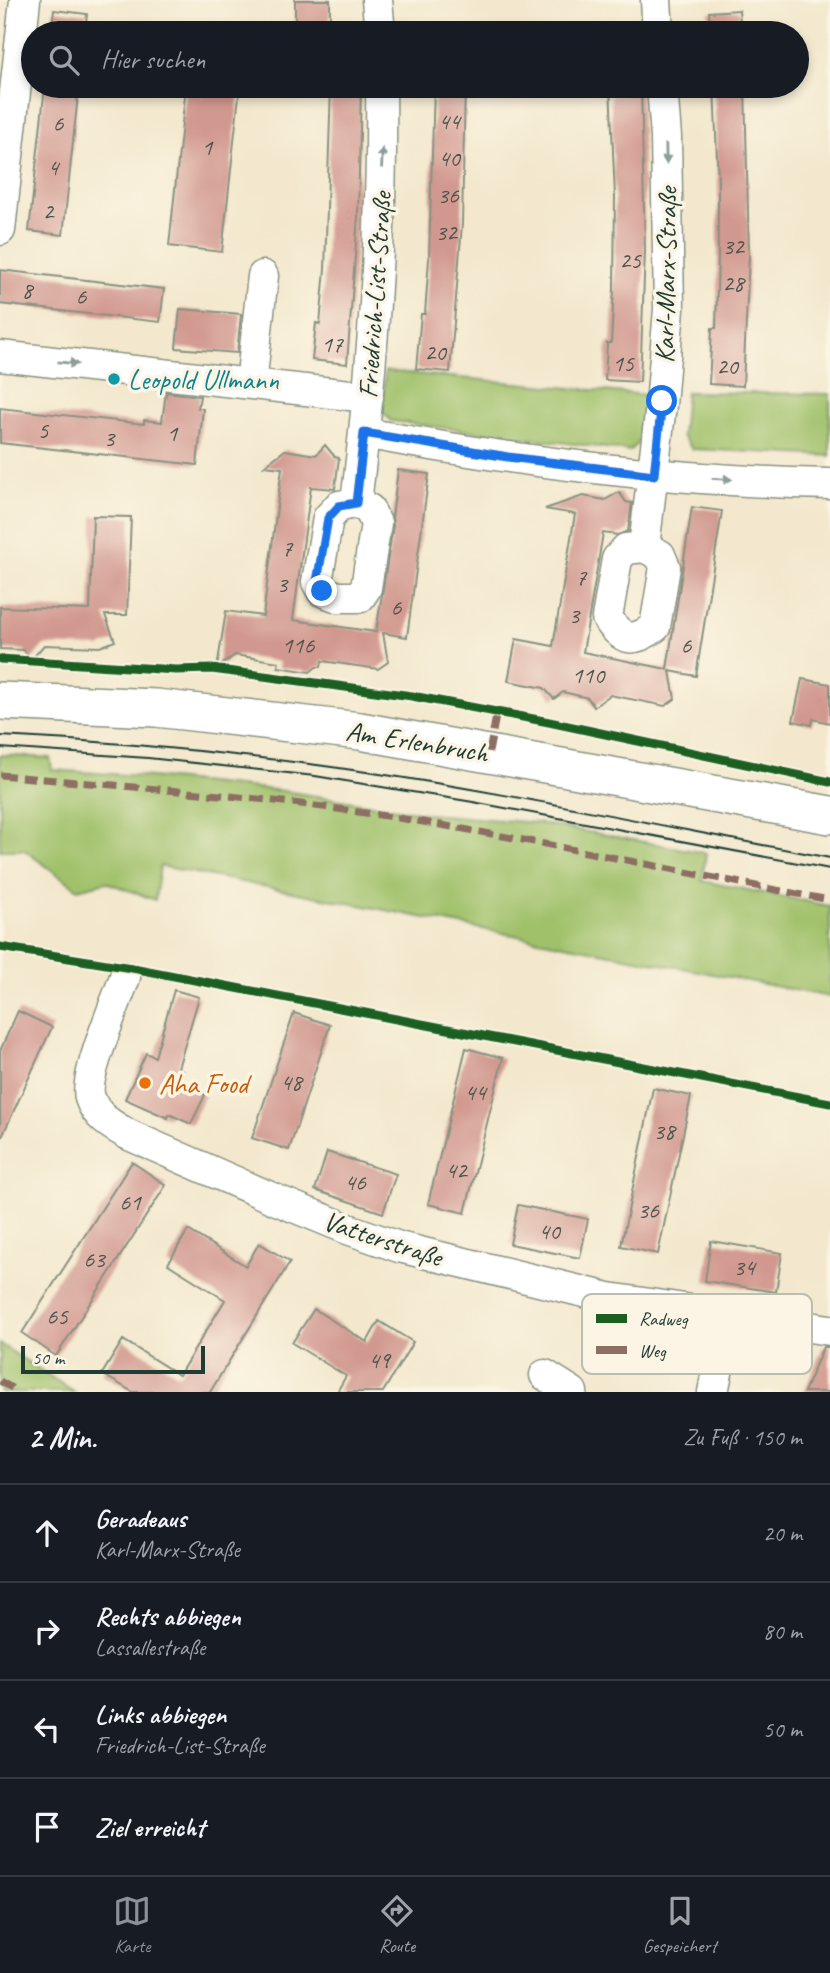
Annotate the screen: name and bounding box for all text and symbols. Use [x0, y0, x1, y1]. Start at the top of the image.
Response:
search box [21, 21, 809, 98]
icon: search [45, 41, 83, 79]
text: Hier suchen [101, 43, 205, 76]
house number: 44 [438, 106, 462, 136]
house number: 6 [53, 108, 65, 138]
house number: 1 [202, 132, 214, 162]
house number: 40 [438, 143, 462, 173]
one-way arrow [660, 143, 672, 165]
one-way arrow [376, 147, 387, 169]
house number: 4 [48, 152, 61, 182]
house number: 36 [437, 180, 460, 210]
street label: Karl-Marx-Straße [646, 185, 685, 363]
street label: Friedrich-List-Straße [350, 189, 399, 399]
house number: 2 [43, 196, 56, 226]
house number: 32 [435, 217, 459, 247]
house number: 32 [722, 231, 746, 261]
house number: 25 [619, 245, 642, 275]
house number: 28 [722, 268, 746, 298]
house number: 8 [22, 275, 35, 305]
house number: 6 [76, 281, 88, 311]
house number: 17 [321, 329, 344, 359]
house number: 20 [424, 337, 448, 367]
house number: 15 [612, 348, 635, 378]
house number: 20 [716, 351, 740, 381]
one-way arrow [57, 358, 79, 369]
place label: Leopold Ullmann [128, 362, 279, 397]
marker: Leopold Ullmann [106, 371, 122, 387]
route start [646, 385, 677, 416]
house number: 5 [38, 415, 50, 445]
house number: 1 [167, 418, 179, 448]
house number: 3 [104, 423, 117, 453]
one-way arrow [711, 474, 733, 485]
house number: 7 [282, 533, 294, 563]
house number: 7 [576, 562, 588, 592]
house number: 3 [277, 569, 290, 599]
route end [306, 575, 337, 606]
house number: 6 [391, 592, 403, 622]
house number: 3 [569, 600, 582, 630]
house number: 116 [282, 630, 315, 660]
house number: 6 [681, 630, 693, 660]
house number: 110 [572, 660, 606, 690]
street label: Am Erlenbruch [343, 713, 492, 770]
place label: Aha Food [159, 1066, 252, 1101]
house number: 48 [280, 1067, 304, 1097]
marker: Aha Food [137, 1075, 153, 1091]
house number: 44 [464, 1077, 488, 1107]
house number: 38 [653, 1116, 677, 1146]
house number: 42 [445, 1155, 469, 1185]
house number: 46 [344, 1167, 367, 1197]
house number: 61 [119, 1187, 142, 1217]
house number: 36 [637, 1195, 660, 1225]
street label: Vatterstraße [319, 1203, 448, 1275]
house number: 40 [538, 1216, 562, 1246]
house number: 63 [83, 1244, 107, 1274]
house number: 34 [733, 1252, 757, 1282]
legend [582, 1294, 812, 1374]
house number: 65 [46, 1301, 69, 1331]
text: Radweg [639, 1307, 689, 1331]
text: Weg [639, 1339, 667, 1363]
scale bar [21, 1343, 205, 1375]
house number: 49 [368, 1345, 392, 1375]
text: 50 m [32, 1346, 64, 1370]
text: 2 Min. [28, 1419, 97, 1457]
text: Zu Fuß · 150 m [683, 1423, 802, 1452]
text: Geradeaus [95, 1502, 186, 1535]
icon: ahead [28, 1514, 66, 1552]
text: 20 m [763, 1519, 802, 1548]
text: Karl-Marx-Straße [95, 1535, 240, 1564]
text: Rechts abbiegen [95, 1600, 241, 1633]
icon: right [28, 1612, 66, 1650]
text: 80 m [763, 1617, 802, 1646]
text: Lassallestraße [95, 1633, 205, 1662]
text: Links abbiegen [95, 1698, 226, 1731]
icon: left [28, 1710, 66, 1748]
text: 50 m [763, 1715, 802, 1744]
text: Friedrich-List-Straße [95, 1731, 265, 1760]
icon: arrive [28, 1808, 66, 1846]
text: Ziel erreicht [95, 1811, 205, 1844]
tab: Karte [113, 1892, 151, 1958]
tab: Route [378, 1892, 416, 1958]
tab: Gespeichert [643, 1892, 717, 1958]

